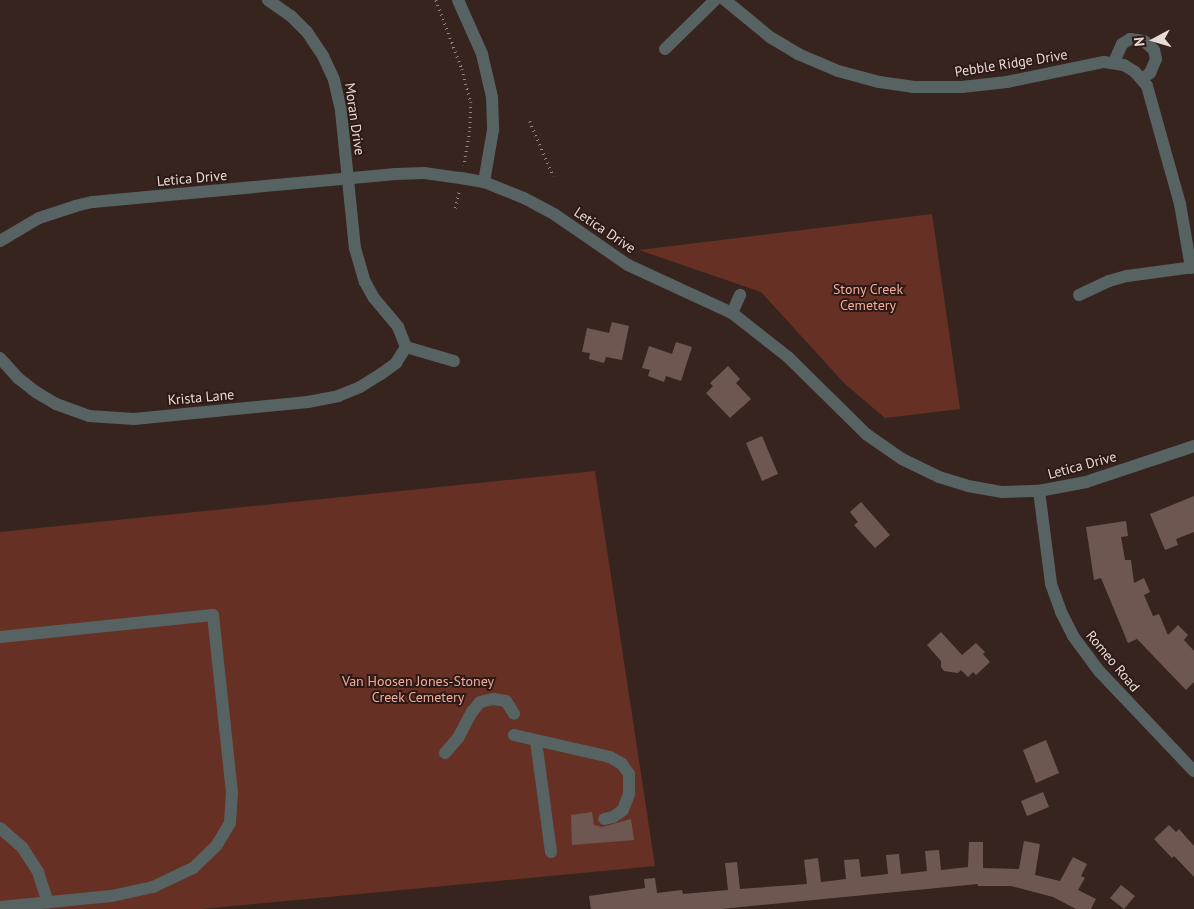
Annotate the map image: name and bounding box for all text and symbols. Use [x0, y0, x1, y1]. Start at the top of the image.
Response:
north arrow [1129, 15, 1179, 65]
text: N [1130, 36, 1149, 47]
street label: Pebble Ridge Drive [953, 46, 1069, 80]
street label: Moran Drive [342, 82, 368, 156]
street label: Letica Drive [156, 167, 228, 189]
street label: Letica Drive [571, 203, 639, 257]
park label: Stony Creek Cemetery [833, 281, 903, 314]
street label: Krista Lane [167, 386, 235, 408]
street label: Letica Drive [1046, 448, 1118, 482]
street label: Romeo Road [1083, 627, 1143, 695]
park label: Van Hoosen Jones-Stoney Creek Cemetery [342, 673, 494, 706]

